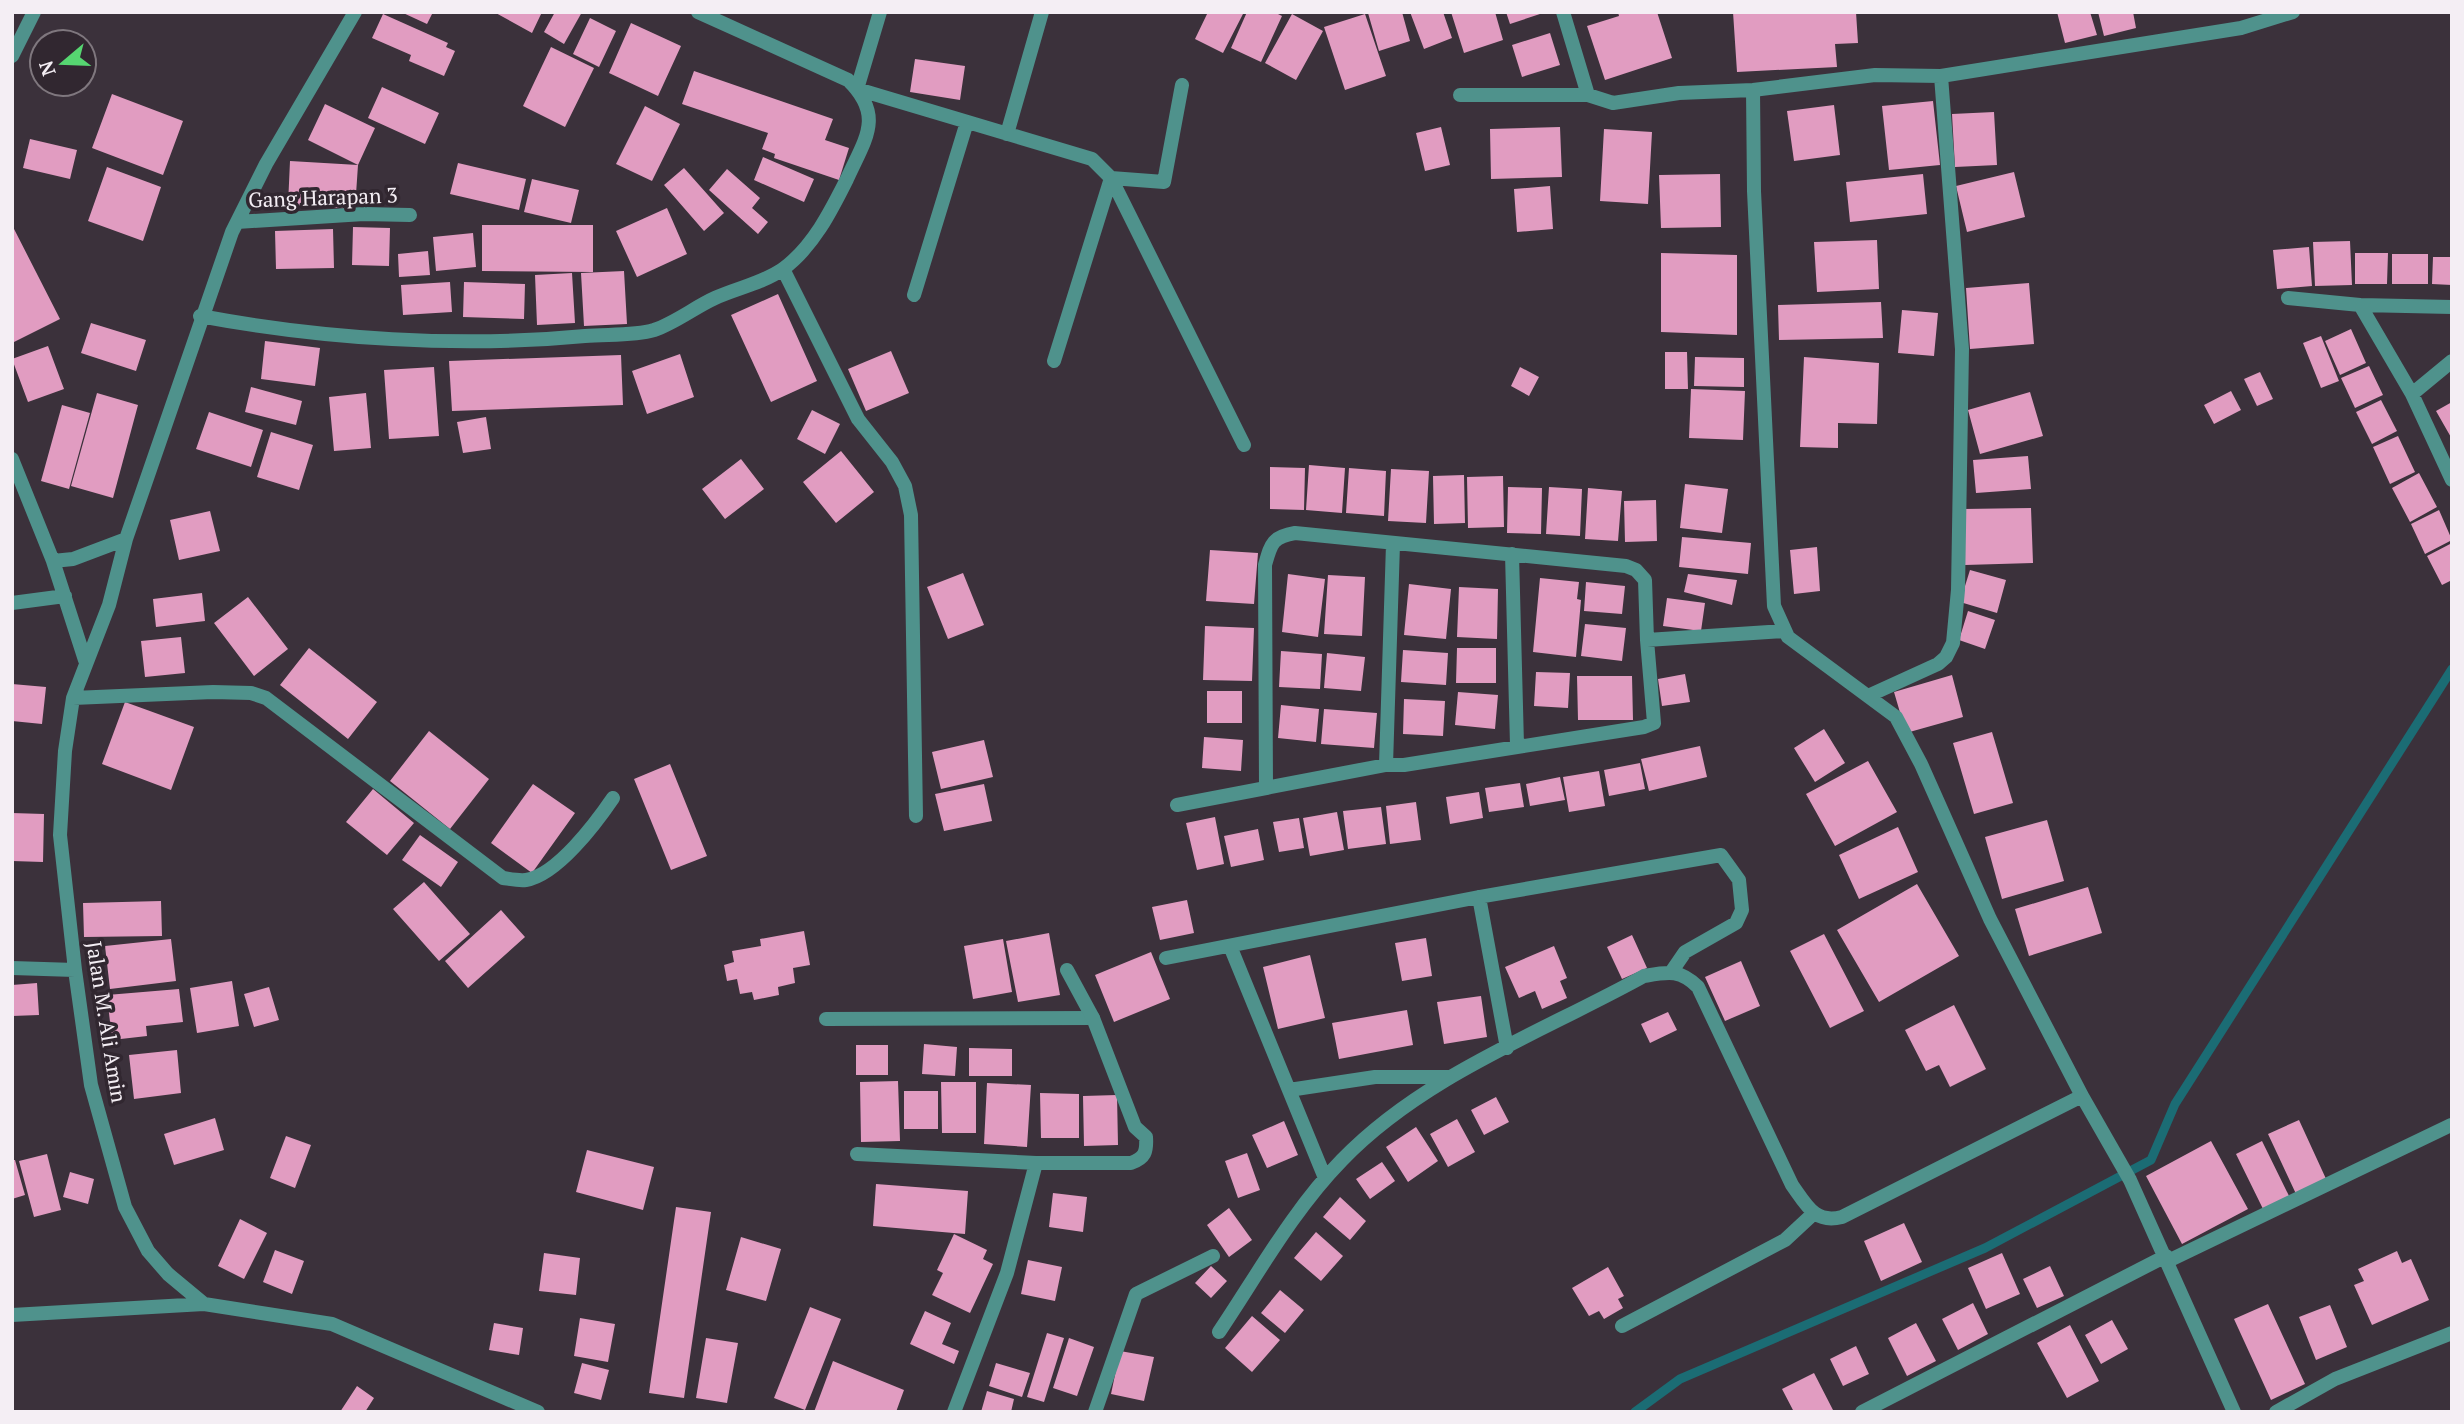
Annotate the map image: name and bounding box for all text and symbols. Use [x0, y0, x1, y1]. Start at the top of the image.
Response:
north arrow [28, 28, 98, 98]
text: N [32, 57, 61, 80]
street label: Gang Harapan 3 [248, 180, 398, 214]
street label: Jalan M. Ali Amin [80, 939, 134, 1105]

